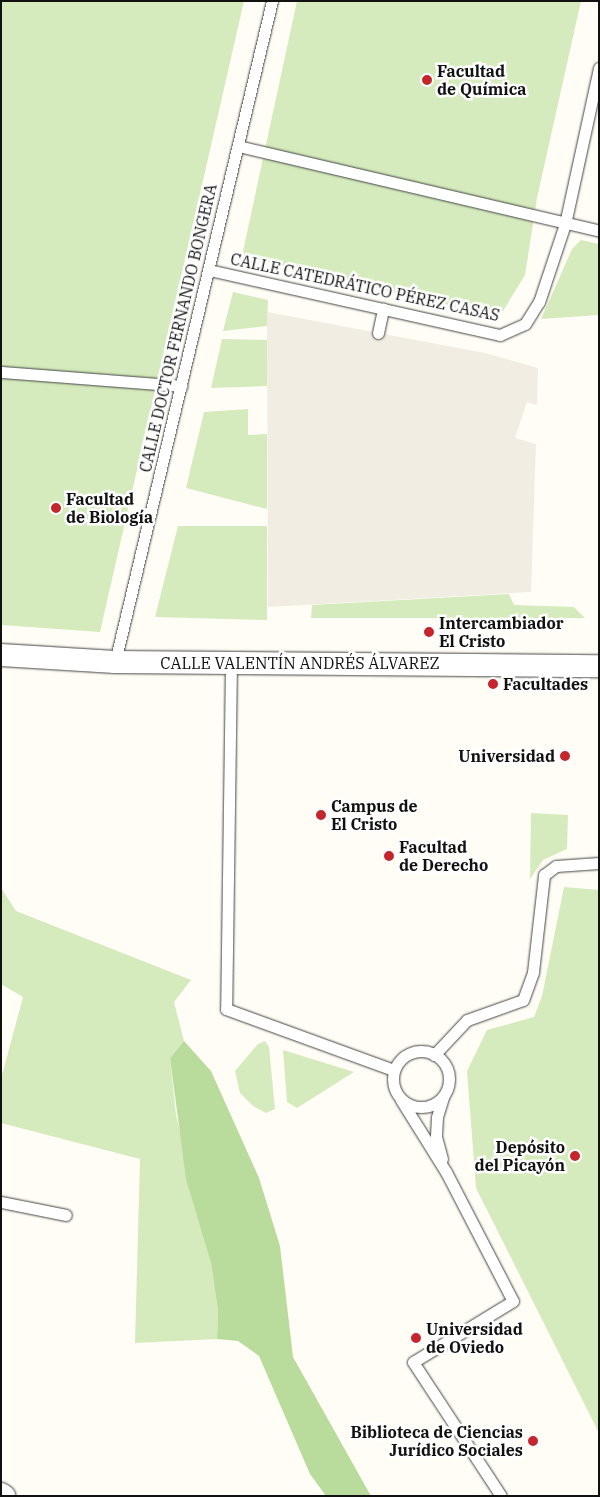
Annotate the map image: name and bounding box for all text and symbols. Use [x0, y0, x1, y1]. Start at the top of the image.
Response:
place label: Facultad de Química [437, 61, 526, 99]
marker: Facultad de Química [421, 74, 433, 86]
street label: CALLE DOCTOR FERNANDO BONGERA [135, 182, 221, 474]
street label: CALLE CATEDRÁTICO PÉREZ CASAS [229, 249, 501, 325]
place label: Facultad de Biología [66, 489, 153, 527]
marker: Facultad de Biología [50, 502, 62, 514]
place label: Intercambiador El Cristo [439, 613, 564, 651]
marker: Intercambiador El Cristo [423, 626, 435, 638]
street label: CALLE VALENTÍN ANDRÉS ÁLVAREZ [160, 653, 440, 673]
place label: Facultades [503, 674, 588, 694]
marker: Facultades [487, 678, 499, 690]
place label: Universidad [458, 746, 555, 766]
marker: Universidad [559, 750, 571, 762]
place label: Campus de El Cristo [331, 796, 418, 834]
marker: Campus de El Cristo [315, 809, 327, 821]
place label: Facultad de Derecho [399, 837, 488, 875]
marker: Facultad de Derecho [383, 850, 395, 862]
place label: Depósito del Picayón [475, 1137, 565, 1175]
marker: Depósito del Picayón [569, 1150, 581, 1162]
place label: Universidad de Oviedo [426, 1319, 523, 1357]
marker: Universidad de Oviedo [410, 1332, 422, 1344]
place label: Biblioteca de Ciencias Jurídico Sociales [350, 1422, 523, 1460]
marker: Biblioteca de Ciencias Jurídico Sociales [527, 1435, 539, 1447]

